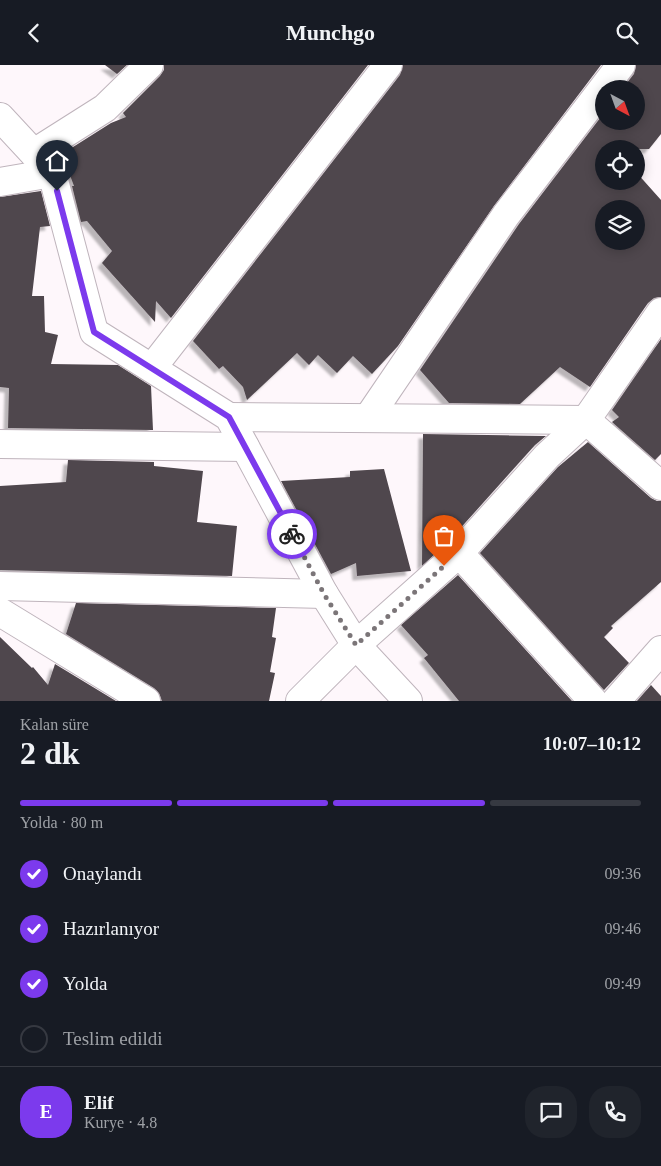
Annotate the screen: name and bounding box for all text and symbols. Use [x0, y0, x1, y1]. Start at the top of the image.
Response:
icon: back [20, 19, 48, 47]
icon: search [613, 19, 641, 47]
text: Munchgo [286, 20, 375, 45]
north arrow [595, 80, 645, 130]
map controls [595, 80, 645, 250]
pin [36, 140, 78, 191]
button: locate [595, 140, 645, 190]
icon: home [43, 147, 71, 175]
button: layers [595, 200, 645, 250]
courier [267, 509, 317, 559]
pin [423, 515, 465, 566]
icon: bike [278, 520, 306, 548]
icon: bag [430, 522, 458, 550]
text: Kalan süre [20, 716, 89, 733]
text: 10:07–10:12 [543, 733, 641, 754]
text: 2 dk [20, 735, 80, 771]
text: Yolda · 80 m [20, 814, 103, 831]
icon: check [20, 860, 48, 888]
text: Onaylandı [63, 863, 142, 884]
text: 09:36 [605, 865, 641, 882]
icon: check [20, 915, 48, 943]
text: Hazırlanıyor [63, 918, 159, 939]
text: 09:46 [605, 920, 641, 937]
icon: check [20, 970, 48, 998]
text: Yolda [63, 973, 108, 994]
text: 09:49 [605, 975, 641, 992]
text: Teslim edildi [63, 1028, 162, 1049]
button: chat [525, 1086, 577, 1138]
button: phone [589, 1086, 641, 1138]
text: Elif [84, 1092, 114, 1113]
text: E [40, 1101, 52, 1122]
text: Kurye · 4.8 [84, 1114, 157, 1131]

